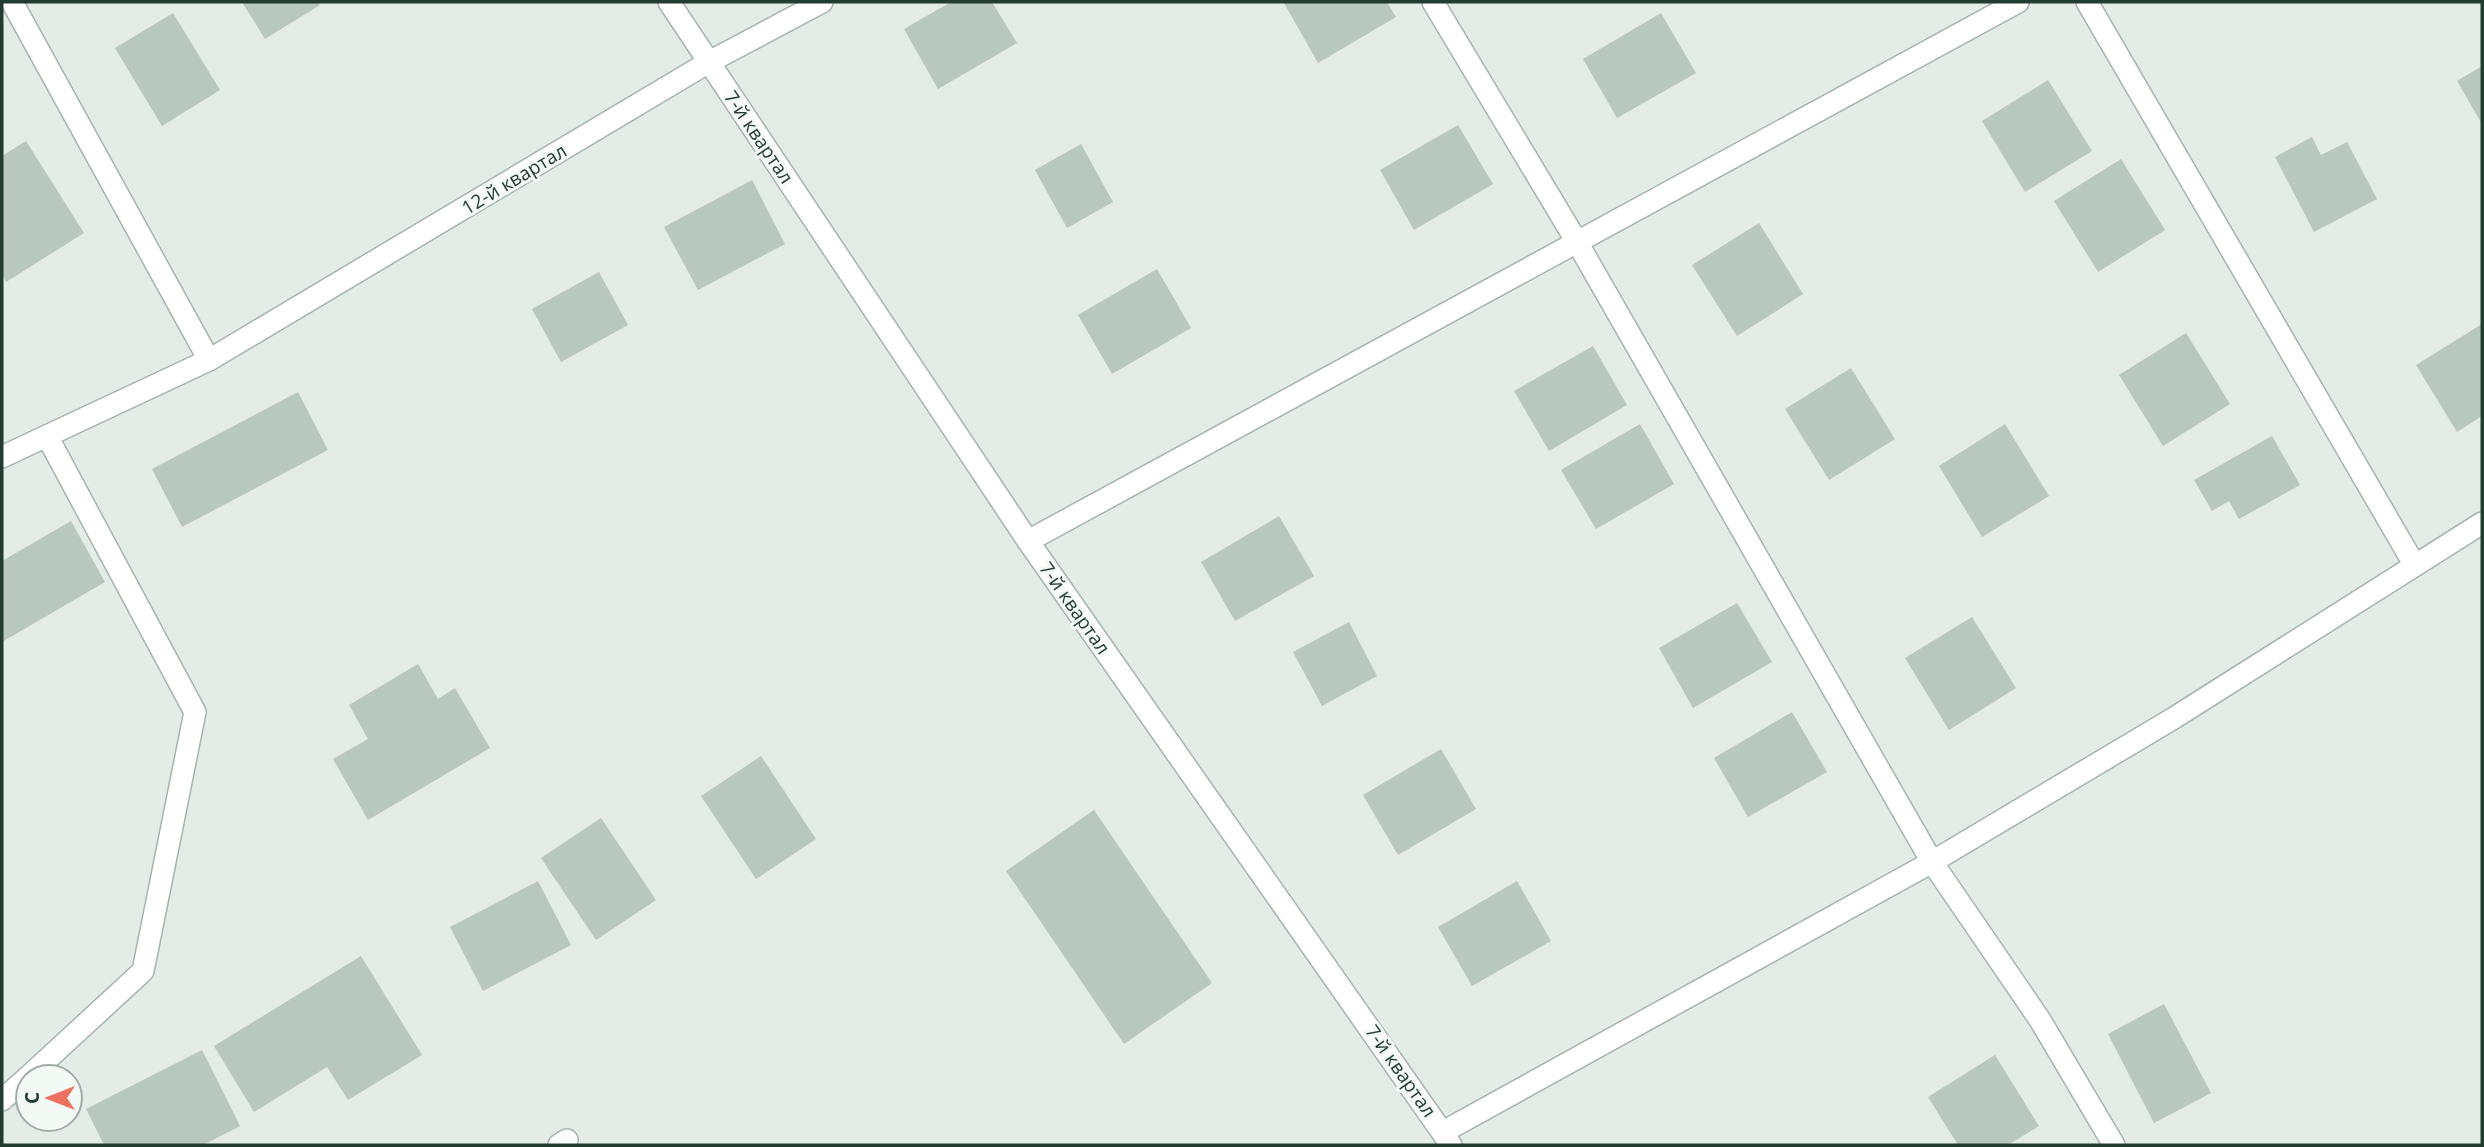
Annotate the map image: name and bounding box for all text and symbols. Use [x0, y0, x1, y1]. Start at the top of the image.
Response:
street label: 7-й квартал [718, 85, 800, 189]
street label: 12-й квартал [457, 137, 571, 221]
street label: 7-й квартал [1034, 557, 1116, 659]
street label: 7-й квартал [1360, 1020, 1442, 1122]
north arrow [14, 1063, 84, 1133]
text: С [19, 1092, 45, 1104]

